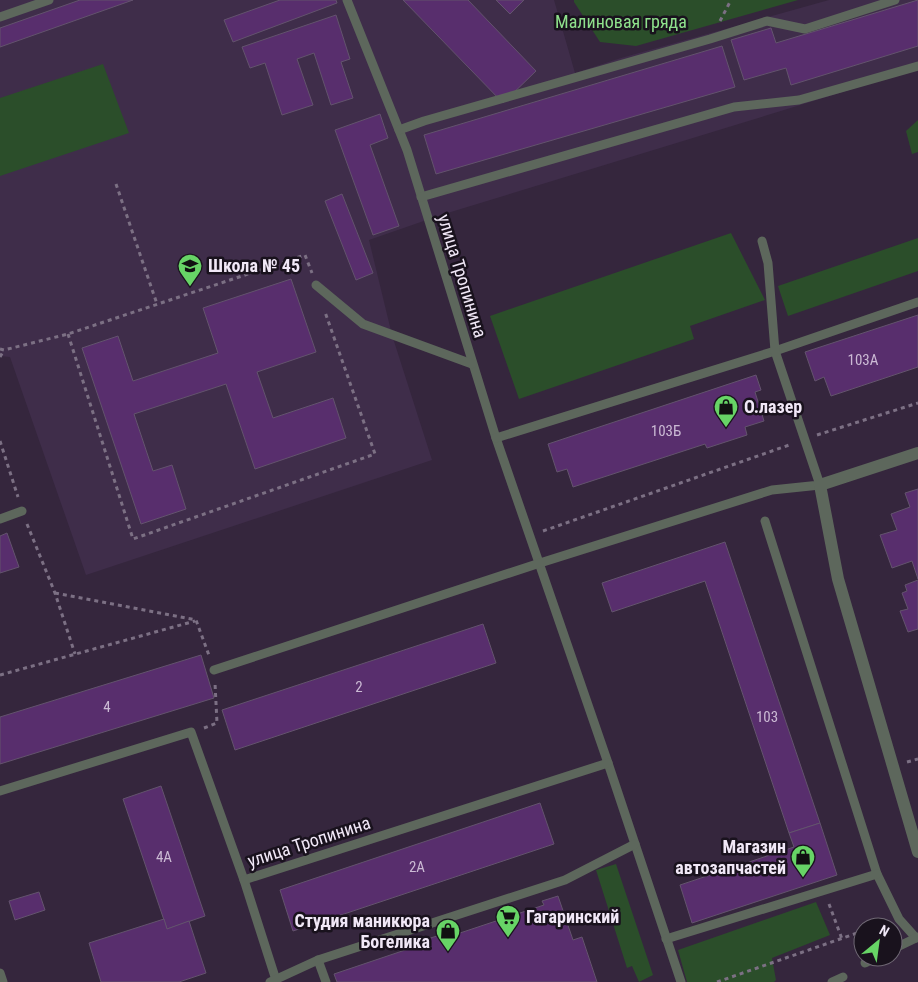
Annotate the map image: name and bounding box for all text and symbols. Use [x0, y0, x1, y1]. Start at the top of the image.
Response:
park label: Малиновая гряда [555, 11, 687, 32]
street label: улица Тропинина [434, 212, 491, 340]
school or university icon: Школа № 45 [177, 253, 203, 287]
place label: Школа № 45 [208, 255, 300, 276]
house number: 103А [848, 351, 879, 369]
shop icon: О.лазер [713, 394, 739, 428]
place label: О.лазер [744, 396, 802, 417]
house number: 103Б [651, 422, 681, 440]
house number: 2 [355, 678, 363, 696]
house number: 4 [103, 698, 111, 716]
house number: 103 [756, 708, 778, 726]
street label: улица Тропинина [245, 812, 373, 871]
place label: Магазин автозапчастей [675, 836, 786, 878]
shop icon: Магазин автозапчастей [790, 844, 816, 878]
house number: 4А [156, 848, 172, 866]
house number: 2А [409, 858, 425, 876]
supermarket icon: Гагаринский [495, 904, 521, 938]
place label: Гагаринский [526, 906, 619, 927]
place label: Студия маникюра Богелика [294, 910, 430, 952]
north arrow [853, 917, 903, 967]
shop icon: Студия маникюра Богелика [435, 918, 461, 952]
text: N [877, 922, 892, 940]

